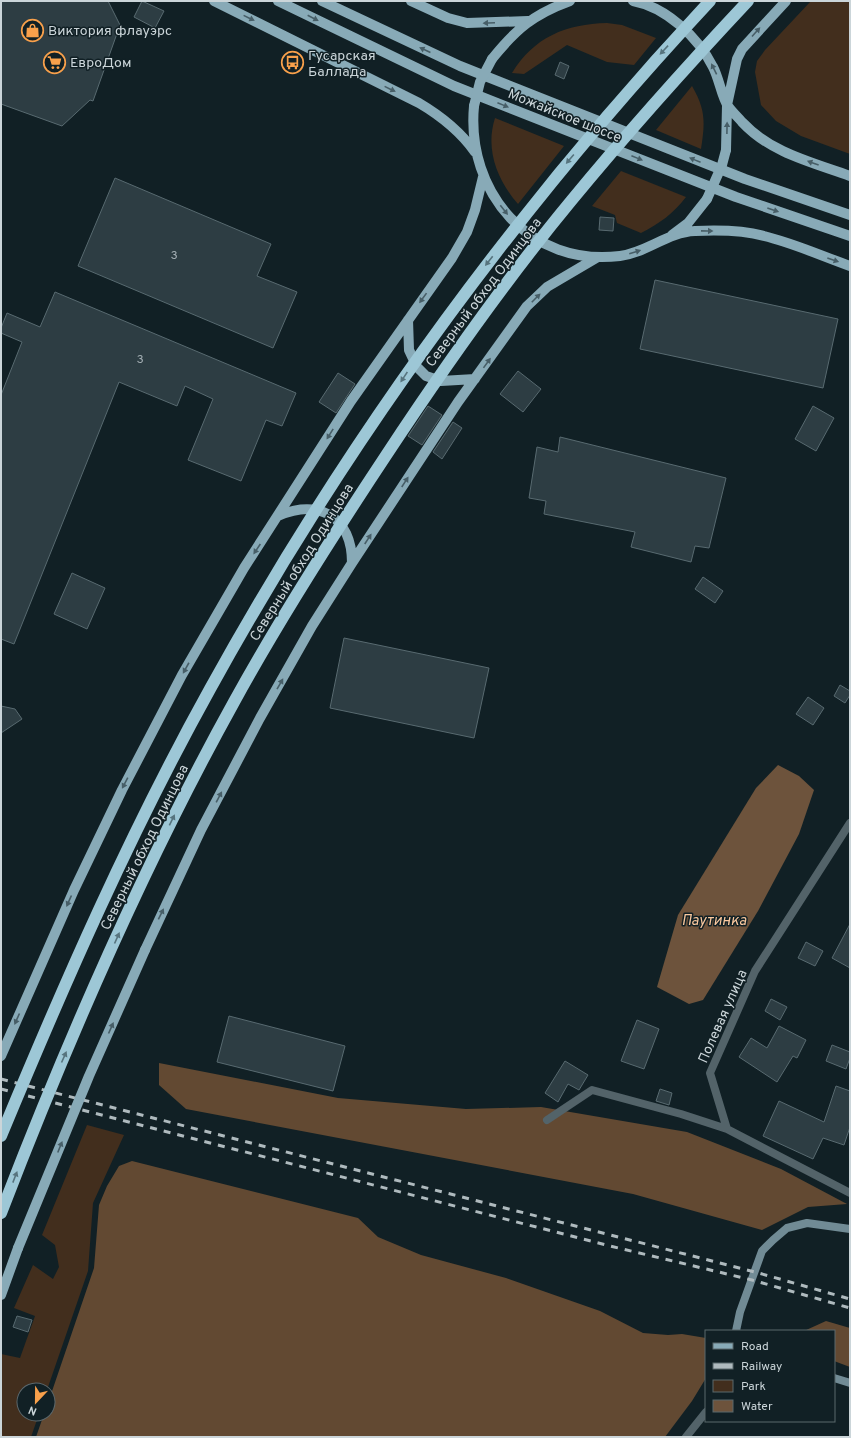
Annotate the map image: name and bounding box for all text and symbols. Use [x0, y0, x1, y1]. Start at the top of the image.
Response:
one-way arrow [243, 15, 255, 21]
one-way arrow [307, 15, 318, 22]
shop icon: Виктория флауэрс [19, 17, 45, 43]
one-way arrow [482, 20, 495, 26]
place label: Виктория флауэрс [48, 23, 172, 40]
one-way arrow [752, 27, 761, 37]
one-way arrow [659, 45, 669, 55]
one-way arrow [419, 47, 430, 53]
place label: Гусарская Баллада [308, 48, 376, 81]
supermarket icon: ЕвроДом [41, 49, 67, 75]
bus stop icon: Гусарская Баллада [279, 50, 305, 76]
place label: ЕвроДом [70, 55, 131, 72]
one-way arrow [711, 63, 717, 75]
one-way arrow [385, 85, 396, 92]
street label: Можайское шоссе [505, 86, 624, 147]
one-way arrow [497, 103, 509, 109]
one-way arrow [724, 121, 730, 134]
one-way arrow [565, 154, 574, 164]
one-way arrow [631, 156, 643, 162]
one-way arrow [689, 156, 701, 162]
one-way arrow [807, 159, 819, 165]
one-way arrow [500, 204, 509, 215]
one-way arrow [767, 207, 779, 213]
street label: Северный обход Одинцова [423, 215, 546, 371]
one-way arrow [701, 228, 714, 234]
house number: 3 [170, 248, 178, 264]
one-way arrow [629, 249, 641, 255]
one-way arrow [485, 255, 493, 266]
one-way arrow [827, 257, 839, 263]
one-way arrow [419, 293, 427, 304]
one-way arrow [531, 293, 541, 303]
house number: 3 [136, 352, 144, 368]
one-way arrow [482, 357, 491, 368]
one-way arrow [401, 371, 408, 383]
one-way arrow [326, 429, 334, 439]
one-way arrow [401, 476, 409, 487]
street label: Северный обход Одинцова [247, 481, 358, 645]
one-way arrow [364, 533, 372, 544]
one-way arrow [253, 543, 260, 555]
one-way arrow [183, 662, 190, 674]
one-way arrow [276, 678, 283, 690]
street label: Северный обход Одинцова [98, 762, 193, 933]
one-way arrow [122, 777, 129, 789]
one-way arrow [215, 792, 222, 803]
one-way arrow [169, 814, 175, 826]
one-way arrow [66, 895, 72, 906]
one-way arrow [158, 908, 164, 920]
water label: Паутинка [681, 912, 747, 931]
one-way arrow [114, 931, 120, 943]
street label: Полевая улица [695, 967, 752, 1066]
one-way arrow [14, 1014, 20, 1025]
one-way arrow [108, 1021, 114, 1033]
one-way arrow [61, 1051, 67, 1062]
one-way arrow [57, 1142, 63, 1153]
one-way arrow [12, 1171, 18, 1182]
legend [705, 1330, 835, 1422]
text: Road [741, 1339, 769, 1355]
text: Railway [741, 1359, 782, 1375]
text: Park [741, 1379, 766, 1395]
north arrow [16, 1382, 56, 1422]
text: Water [741, 1399, 773, 1415]
text: N [26, 1402, 39, 1418]

